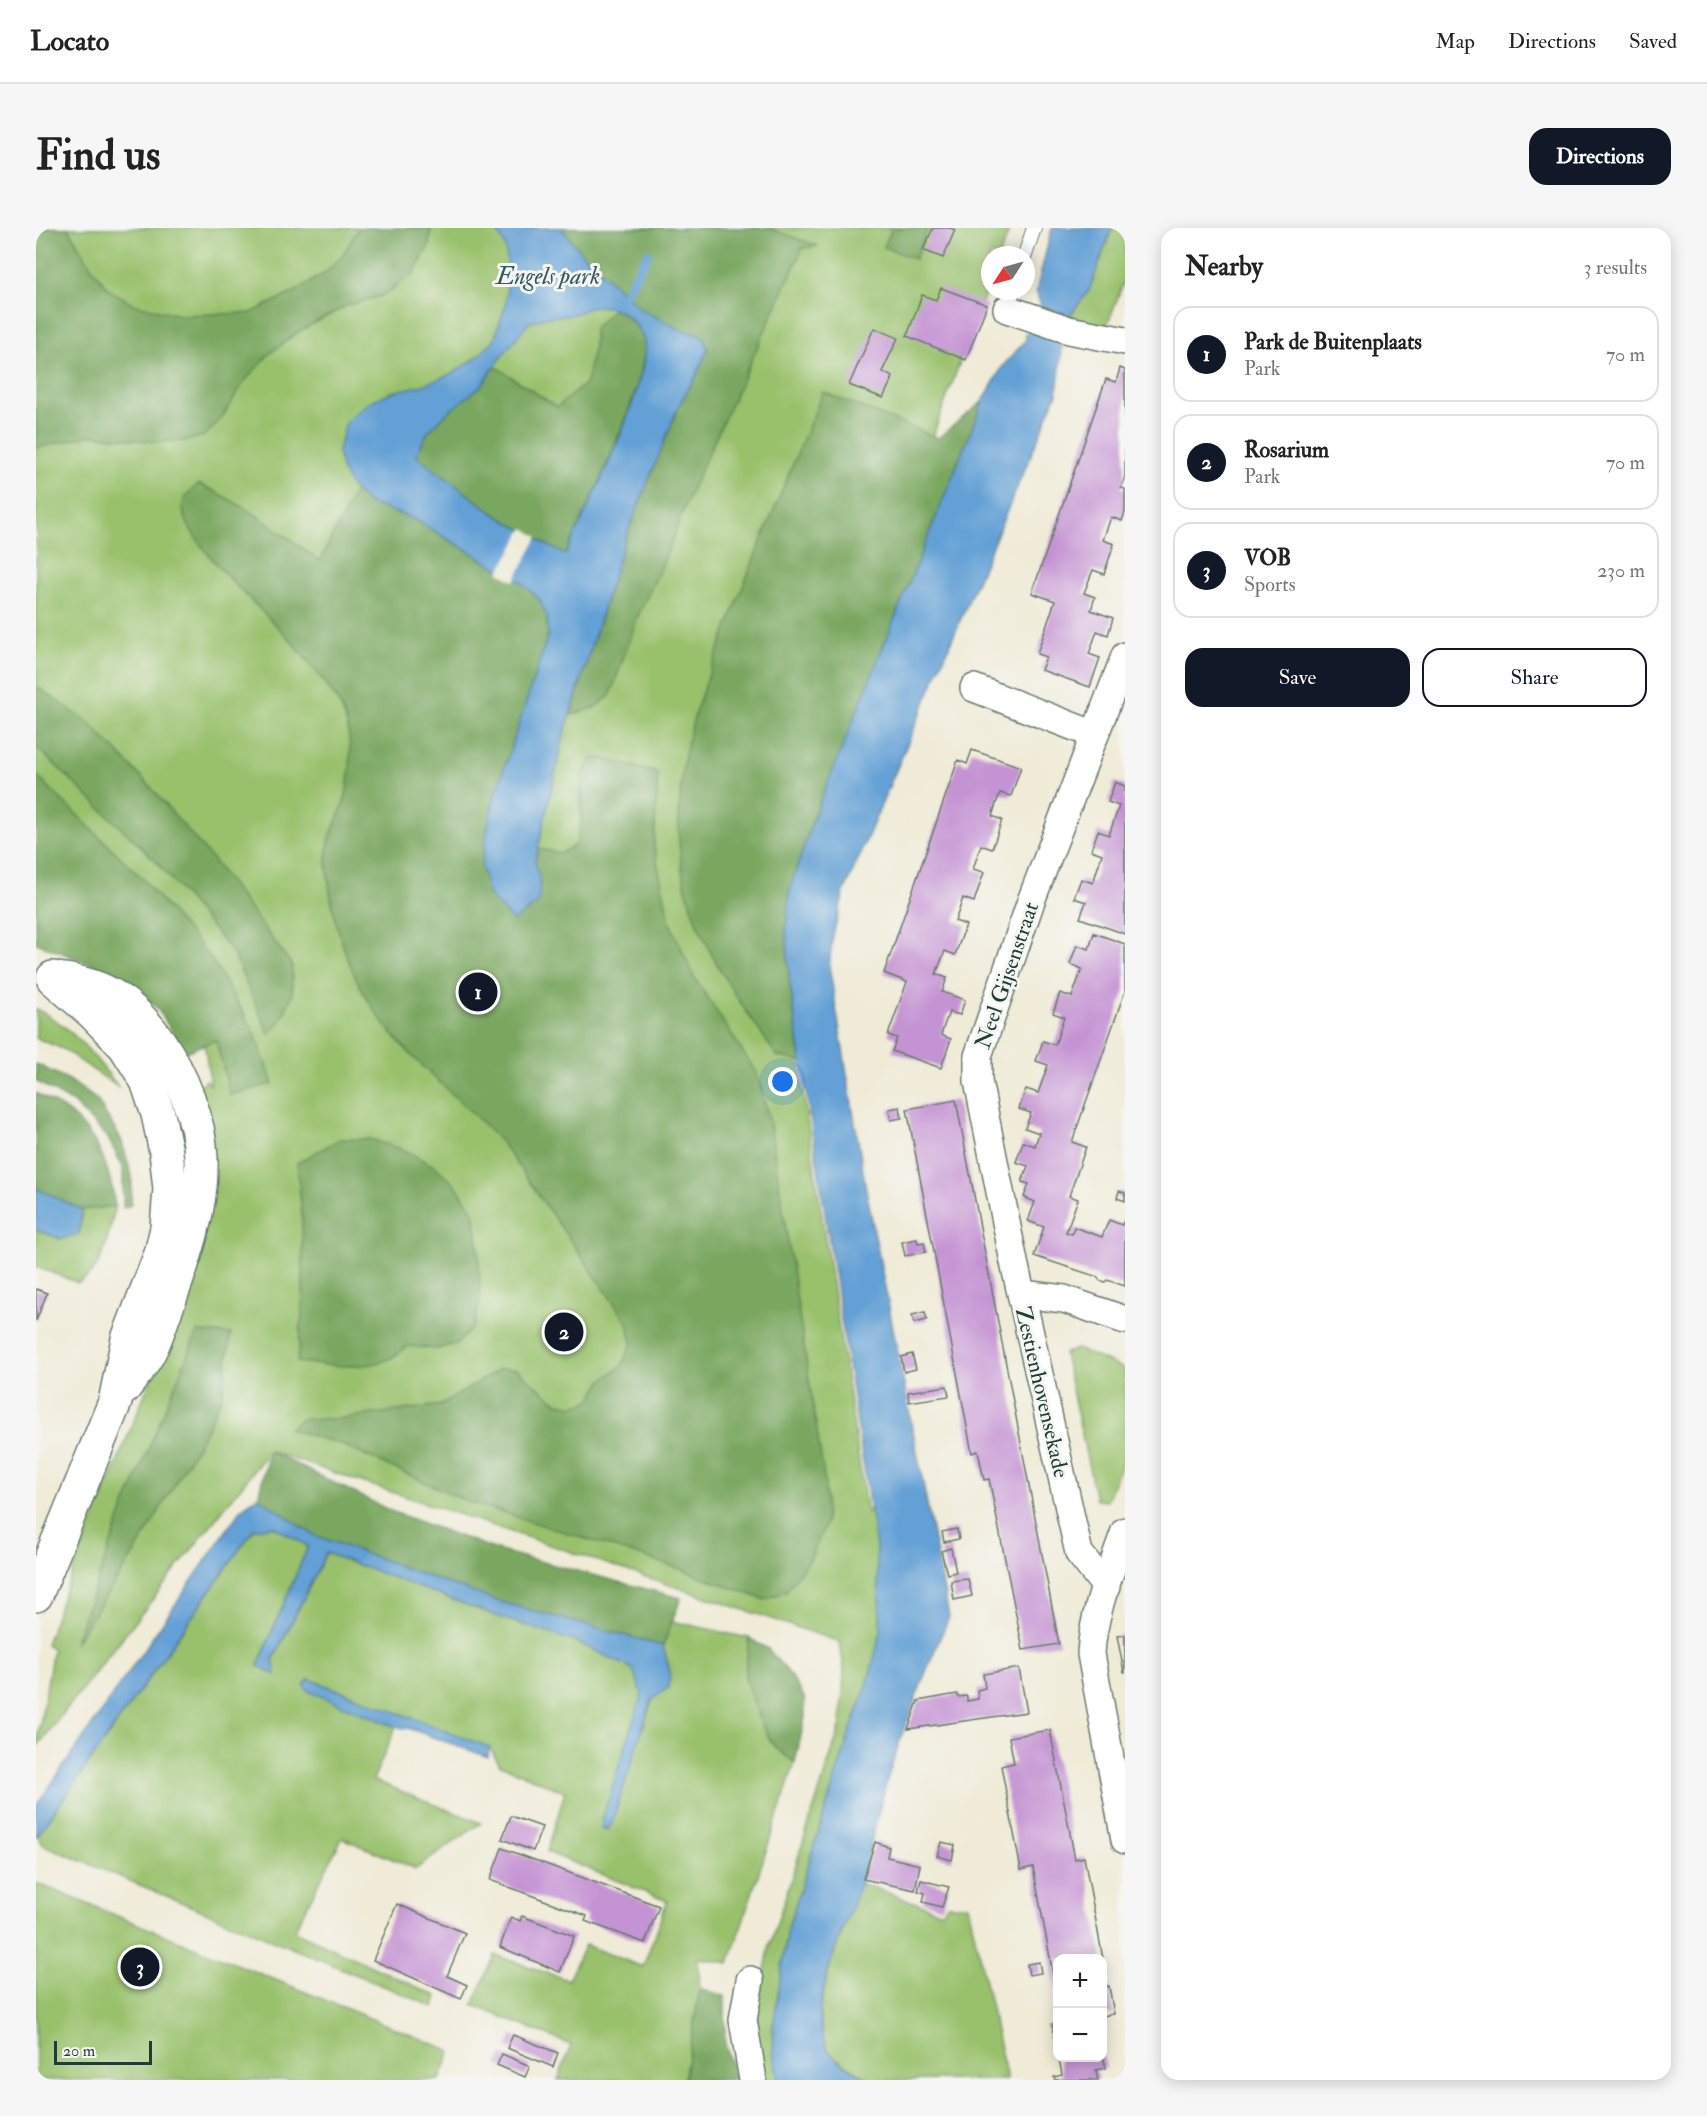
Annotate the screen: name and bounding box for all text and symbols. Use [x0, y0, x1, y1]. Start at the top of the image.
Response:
text: Locato [30, 24, 109, 59]
text: Map [1435, 28, 1475, 55]
text: Directions [1508, 28, 1596, 55]
text: Saved [1629, 28, 1677, 55]
button: Directions [1529, 128, 1671, 185]
text: Find us [36, 130, 160, 182]
north arrow [981, 246, 1035, 300]
text: Nearby [1185, 251, 1263, 283]
text: 3 results [1584, 255, 1647, 280]
water label: Engels park [494, 261, 600, 292]
text: Park de Buitenplaats [1244, 328, 1422, 356]
text: 1 [1203, 342, 1210, 367]
text: 70 m [1606, 342, 1645, 367]
text: Park [1244, 356, 1280, 381]
text: Rosarium [1244, 436, 1329, 464]
text: 2 [1201, 450, 1212, 475]
text: 70 m [1606, 450, 1645, 475]
text: Park [1244, 464, 1280, 489]
text: VOB [1244, 544, 1291, 572]
text: 3 [1203, 558, 1210, 583]
text: 230 m [1597, 558, 1645, 583]
text: Sports [1244, 572, 1296, 597]
button: Save [1185, 648, 1410, 707]
button: Share [1422, 648, 1647, 707]
street label: Neel Gijsenstraat [969, 898, 1045, 1052]
pin: 1 [458, 970, 498, 1014]
your location [768, 1067, 797, 1096]
street label: Zestienhovensekade [1009, 1304, 1075, 1480]
pin: 2 [544, 1310, 584, 1354]
pin: 3 [120, 1944, 160, 1990]
map controls [1053, 1954, 1107, 2062]
button: + [1053, 1954, 1107, 2008]
button: − [1053, 2008, 1107, 2062]
scale bar [54, 2038, 152, 2066]
text: 20 m [63, 2041, 95, 2061]

